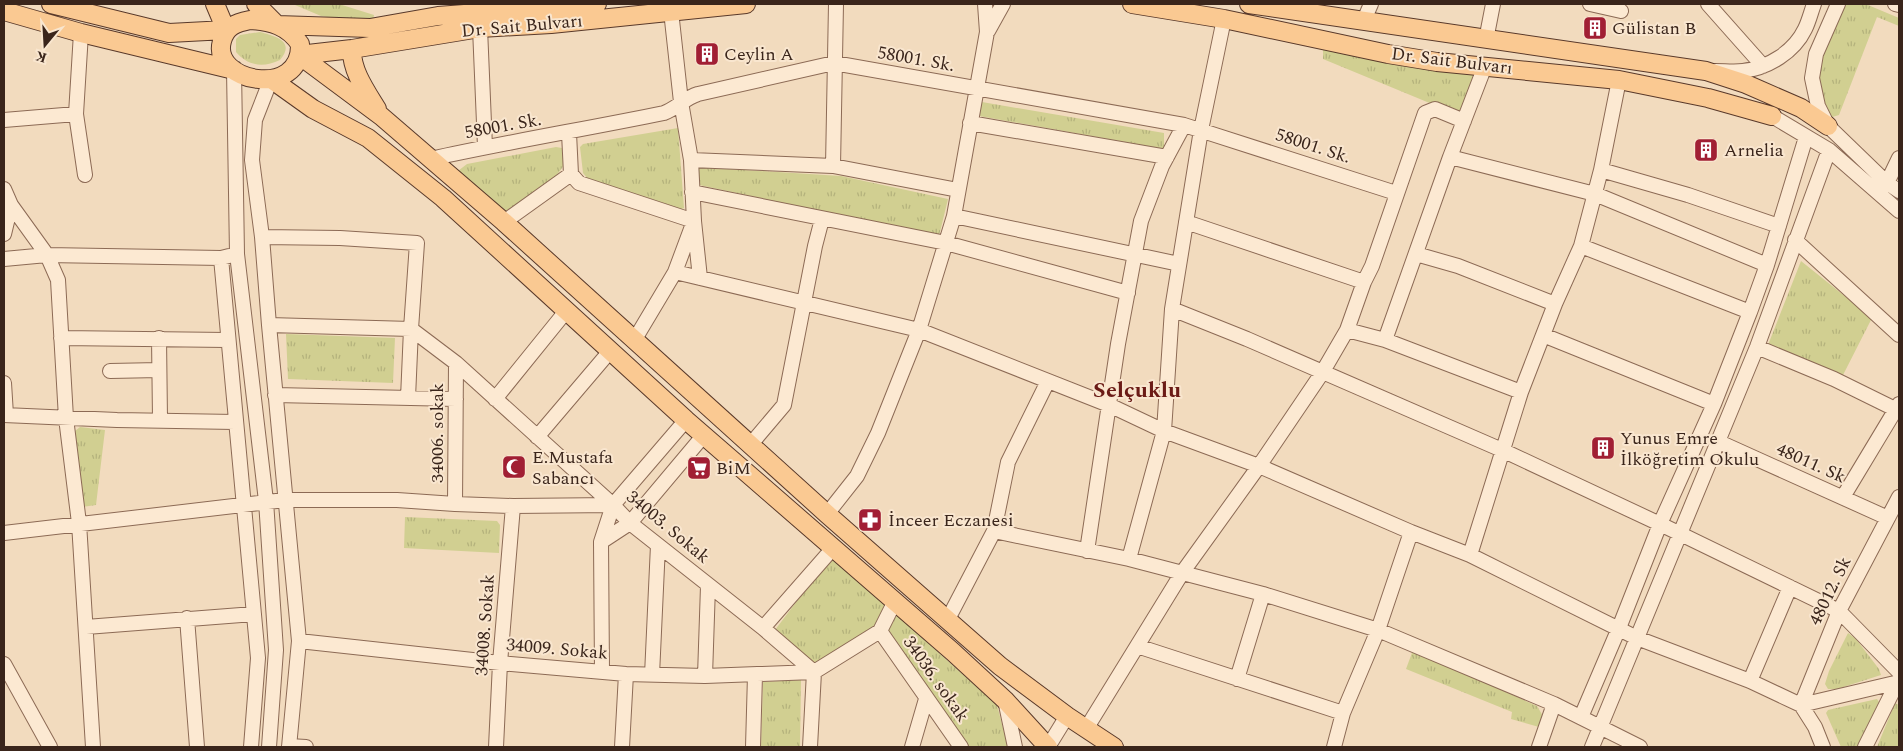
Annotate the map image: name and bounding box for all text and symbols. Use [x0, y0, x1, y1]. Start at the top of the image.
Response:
street label: Dr. Sait Bulvarı [460, 7, 584, 45]
building icon: Gülistan B [1582, 15, 1608, 41]
place label: Gülistan B [1612, 15, 1696, 42]
north arrow [20, 20, 70, 70]
street label: 58001. Sk. [875, 39, 957, 79]
street label: Dr. Sait Bulvarı [1390, 40, 1514, 82]
building icon: Ceylin A [694, 41, 720, 67]
place label: Ceylin A [724, 41, 794, 68]
text: K [33, 45, 50, 69]
street label: 58001. Sk. [462, 106, 544, 146]
street label: 58001. Sk. [1272, 121, 1354, 171]
building icon: Arnelia [1693, 137, 1719, 163]
place label: Arnelia [1724, 137, 1784, 164]
district label: Selçuklu [1093, 374, 1181, 407]
street label: 34006. sokak [424, 383, 451, 483]
place label: Yunus Emre İlköğretim Okulu [1620, 425, 1759, 473]
building icon: Yunus Emre İlköğretim Okulu [1590, 435, 1616, 461]
street label: 48011. Sk [1772, 436, 1850, 490]
place label: E.Mustafa Sabancı [532, 444, 613, 492]
mosque icon: E.Mustafa Sabancı [501, 454, 527, 480]
supermarket icon: BiM [686, 455, 712, 481]
place label: BiM [716, 455, 751, 482]
street label: 34003. Sokak [620, 484, 716, 570]
pharmacy icon: İnceer Eczanesi [857, 507, 883, 533]
place label: İnceer Eczanesi [888, 507, 1014, 534]
street label: 48012. Sk [1802, 552, 1858, 630]
street label: 34008. Sokak [468, 573, 502, 677]
street label: 34036. sokak [896, 630, 976, 728]
street label: 34009. Sokak [505, 631, 609, 667]

